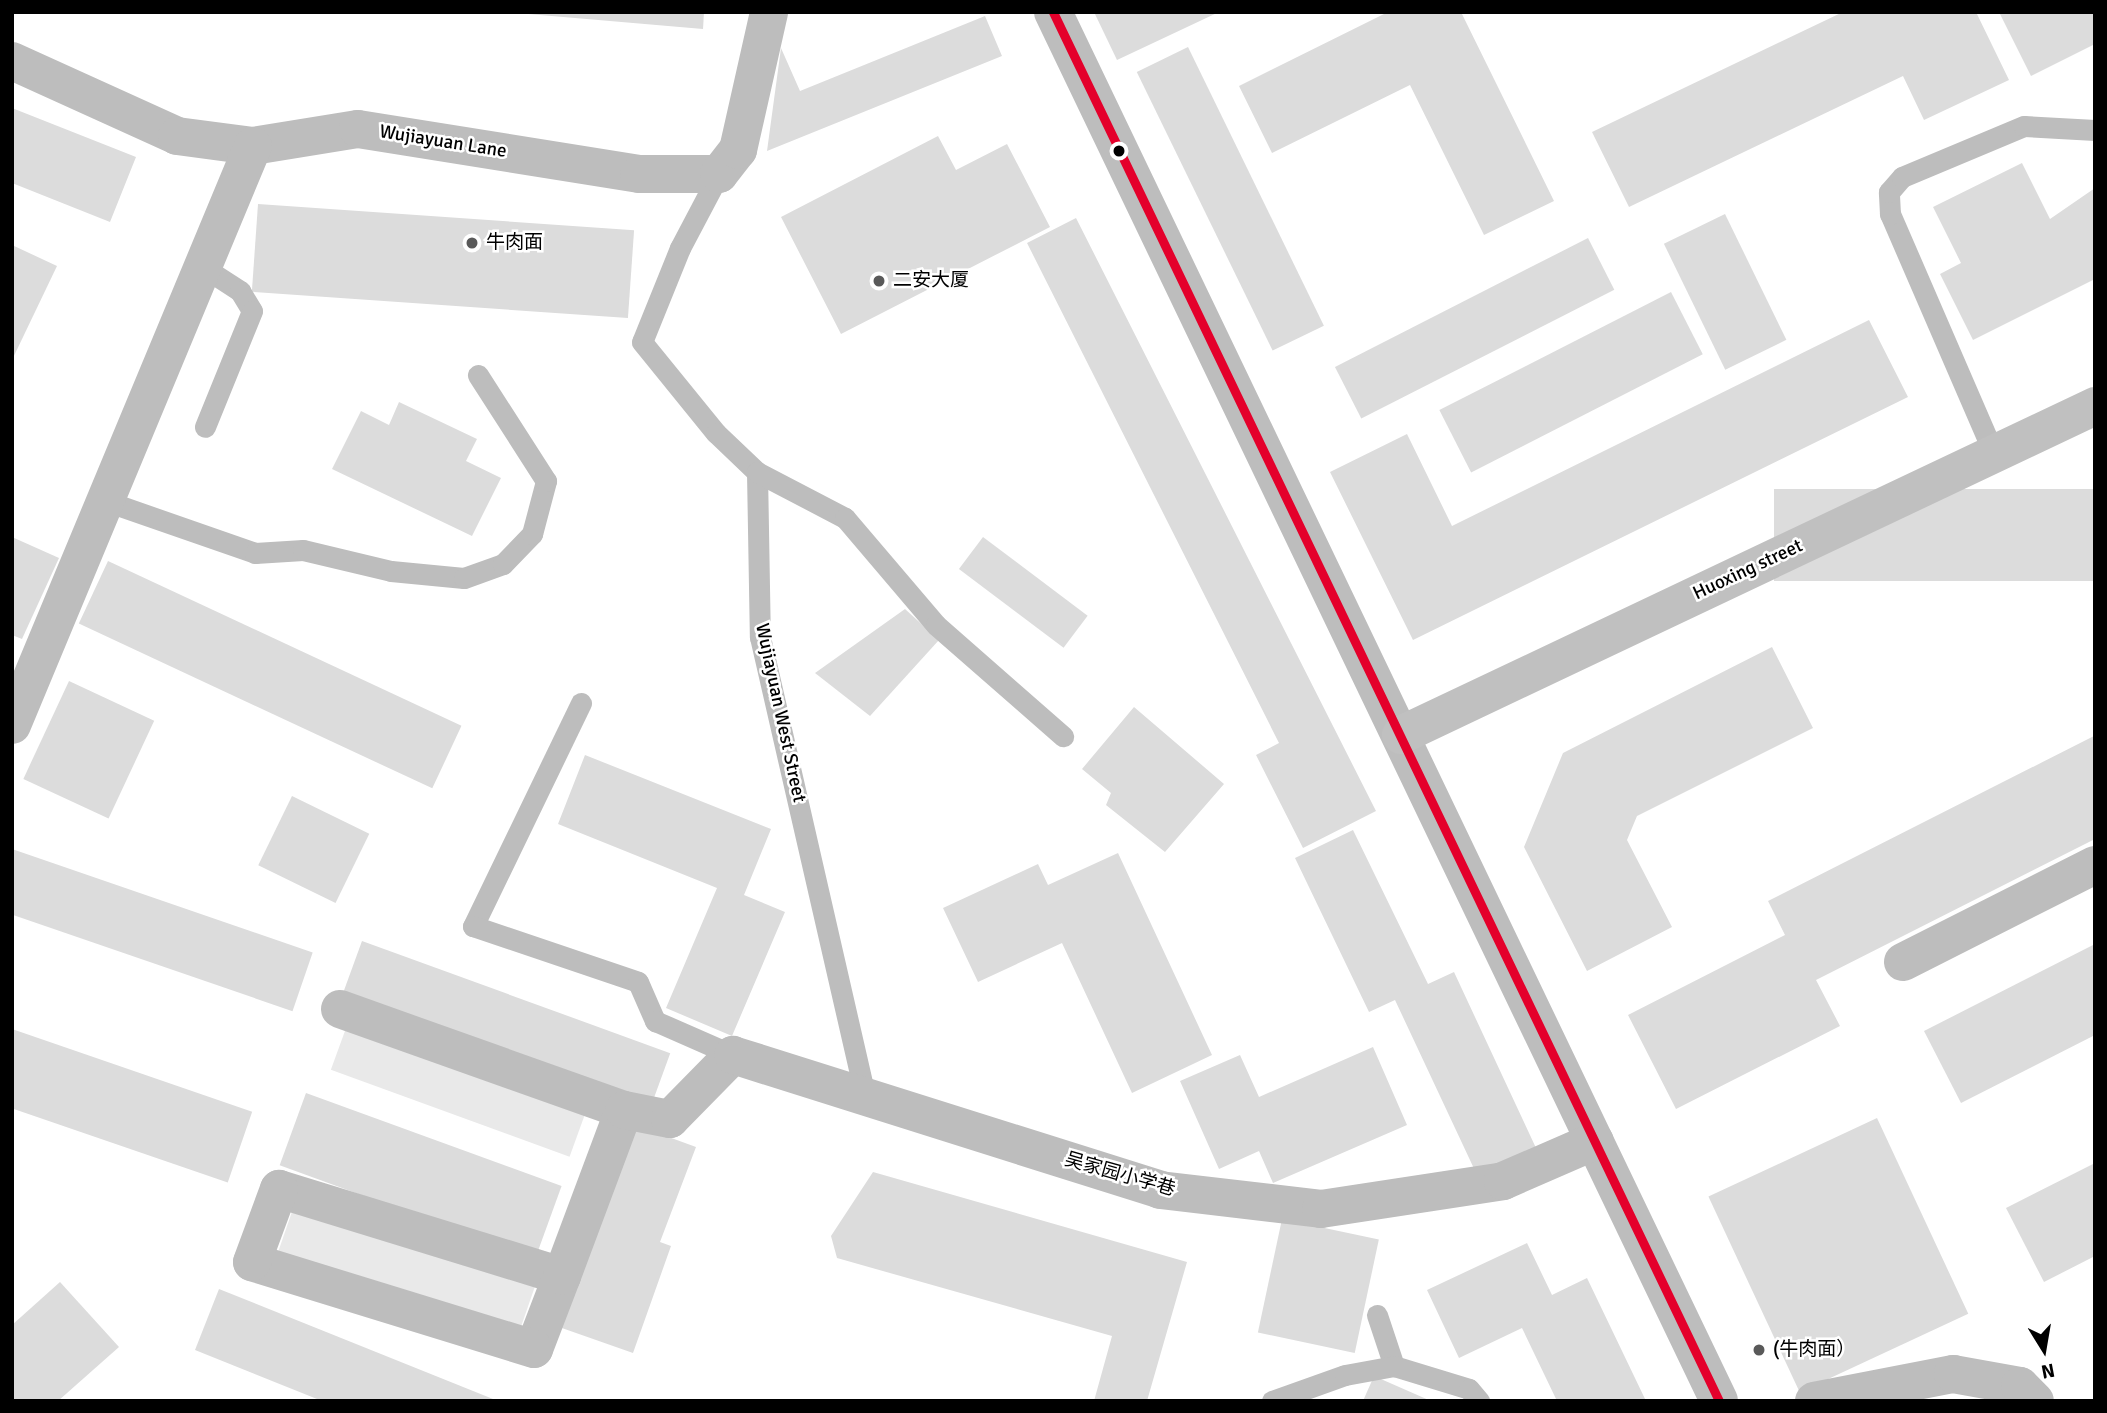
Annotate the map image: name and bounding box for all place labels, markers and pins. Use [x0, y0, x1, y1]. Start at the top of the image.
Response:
unlabelled marker [1112, 144, 1126, 158]
place label: 牛肉面 [486, 232, 543, 254]
marker: 牛肉面 [464, 235, 480, 251]
place label: 二安大厦 [893, 270, 969, 292]
marker: 二安大厦 [871, 273, 887, 289]
place label: (牛肉面） [1773, 1339, 1855, 1361]
marker: (牛肉面） [1751, 1342, 1767, 1358]

